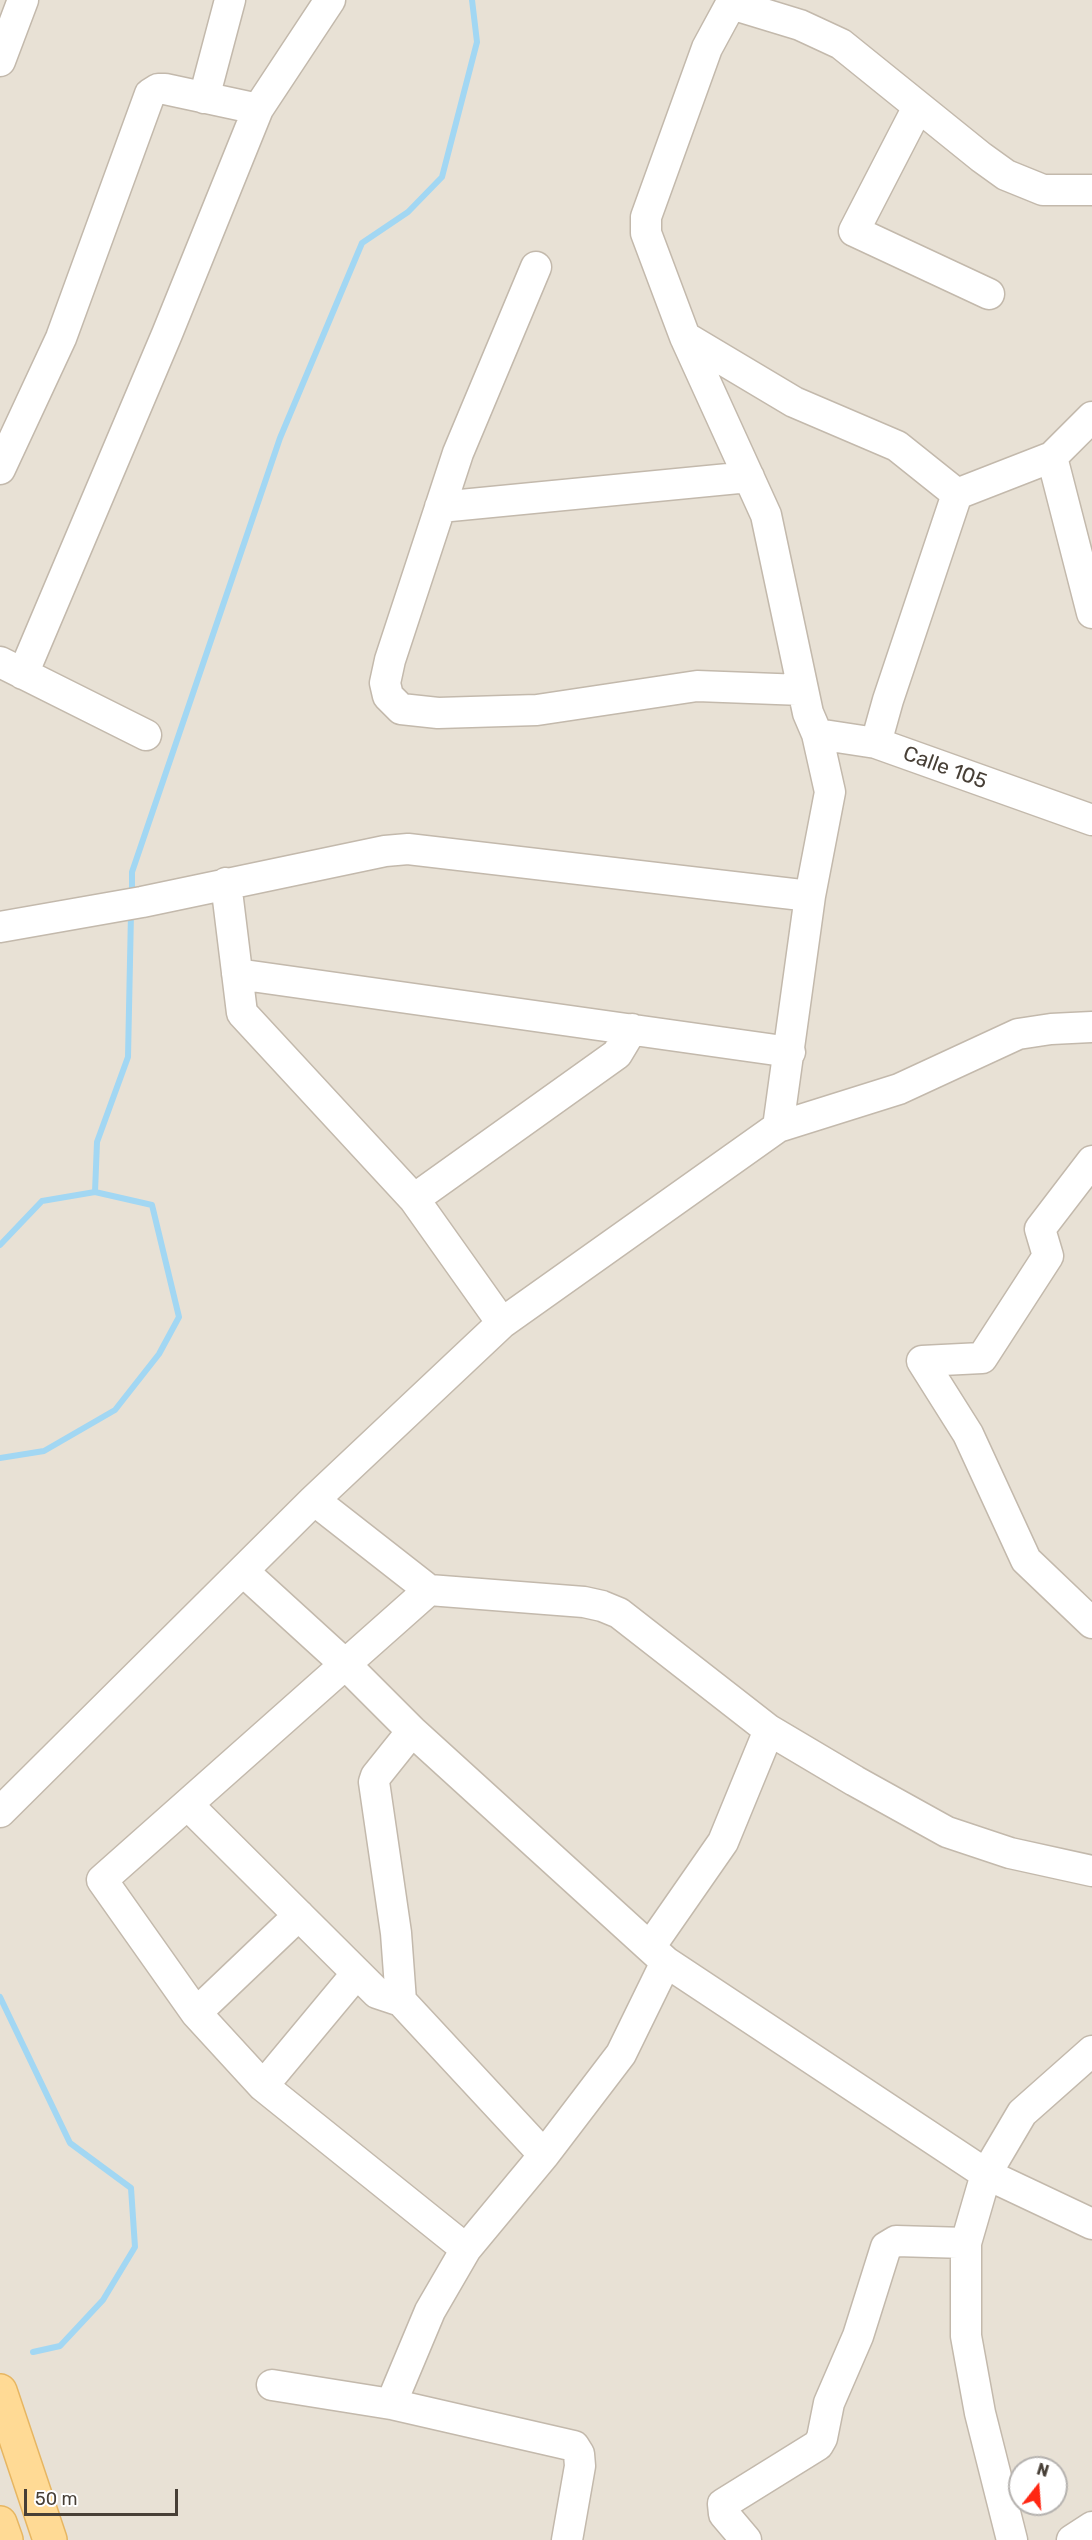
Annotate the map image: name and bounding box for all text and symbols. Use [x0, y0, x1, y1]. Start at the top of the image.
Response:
street label: Calle 105 [900, 741, 990, 795]
north arrow [1008, 2456, 1068, 2516]
text: N [1035, 2459, 1051, 2481]
scale bar [27, 2477, 182, 2515]
text: 50 m [35, 2488, 78, 2510]

